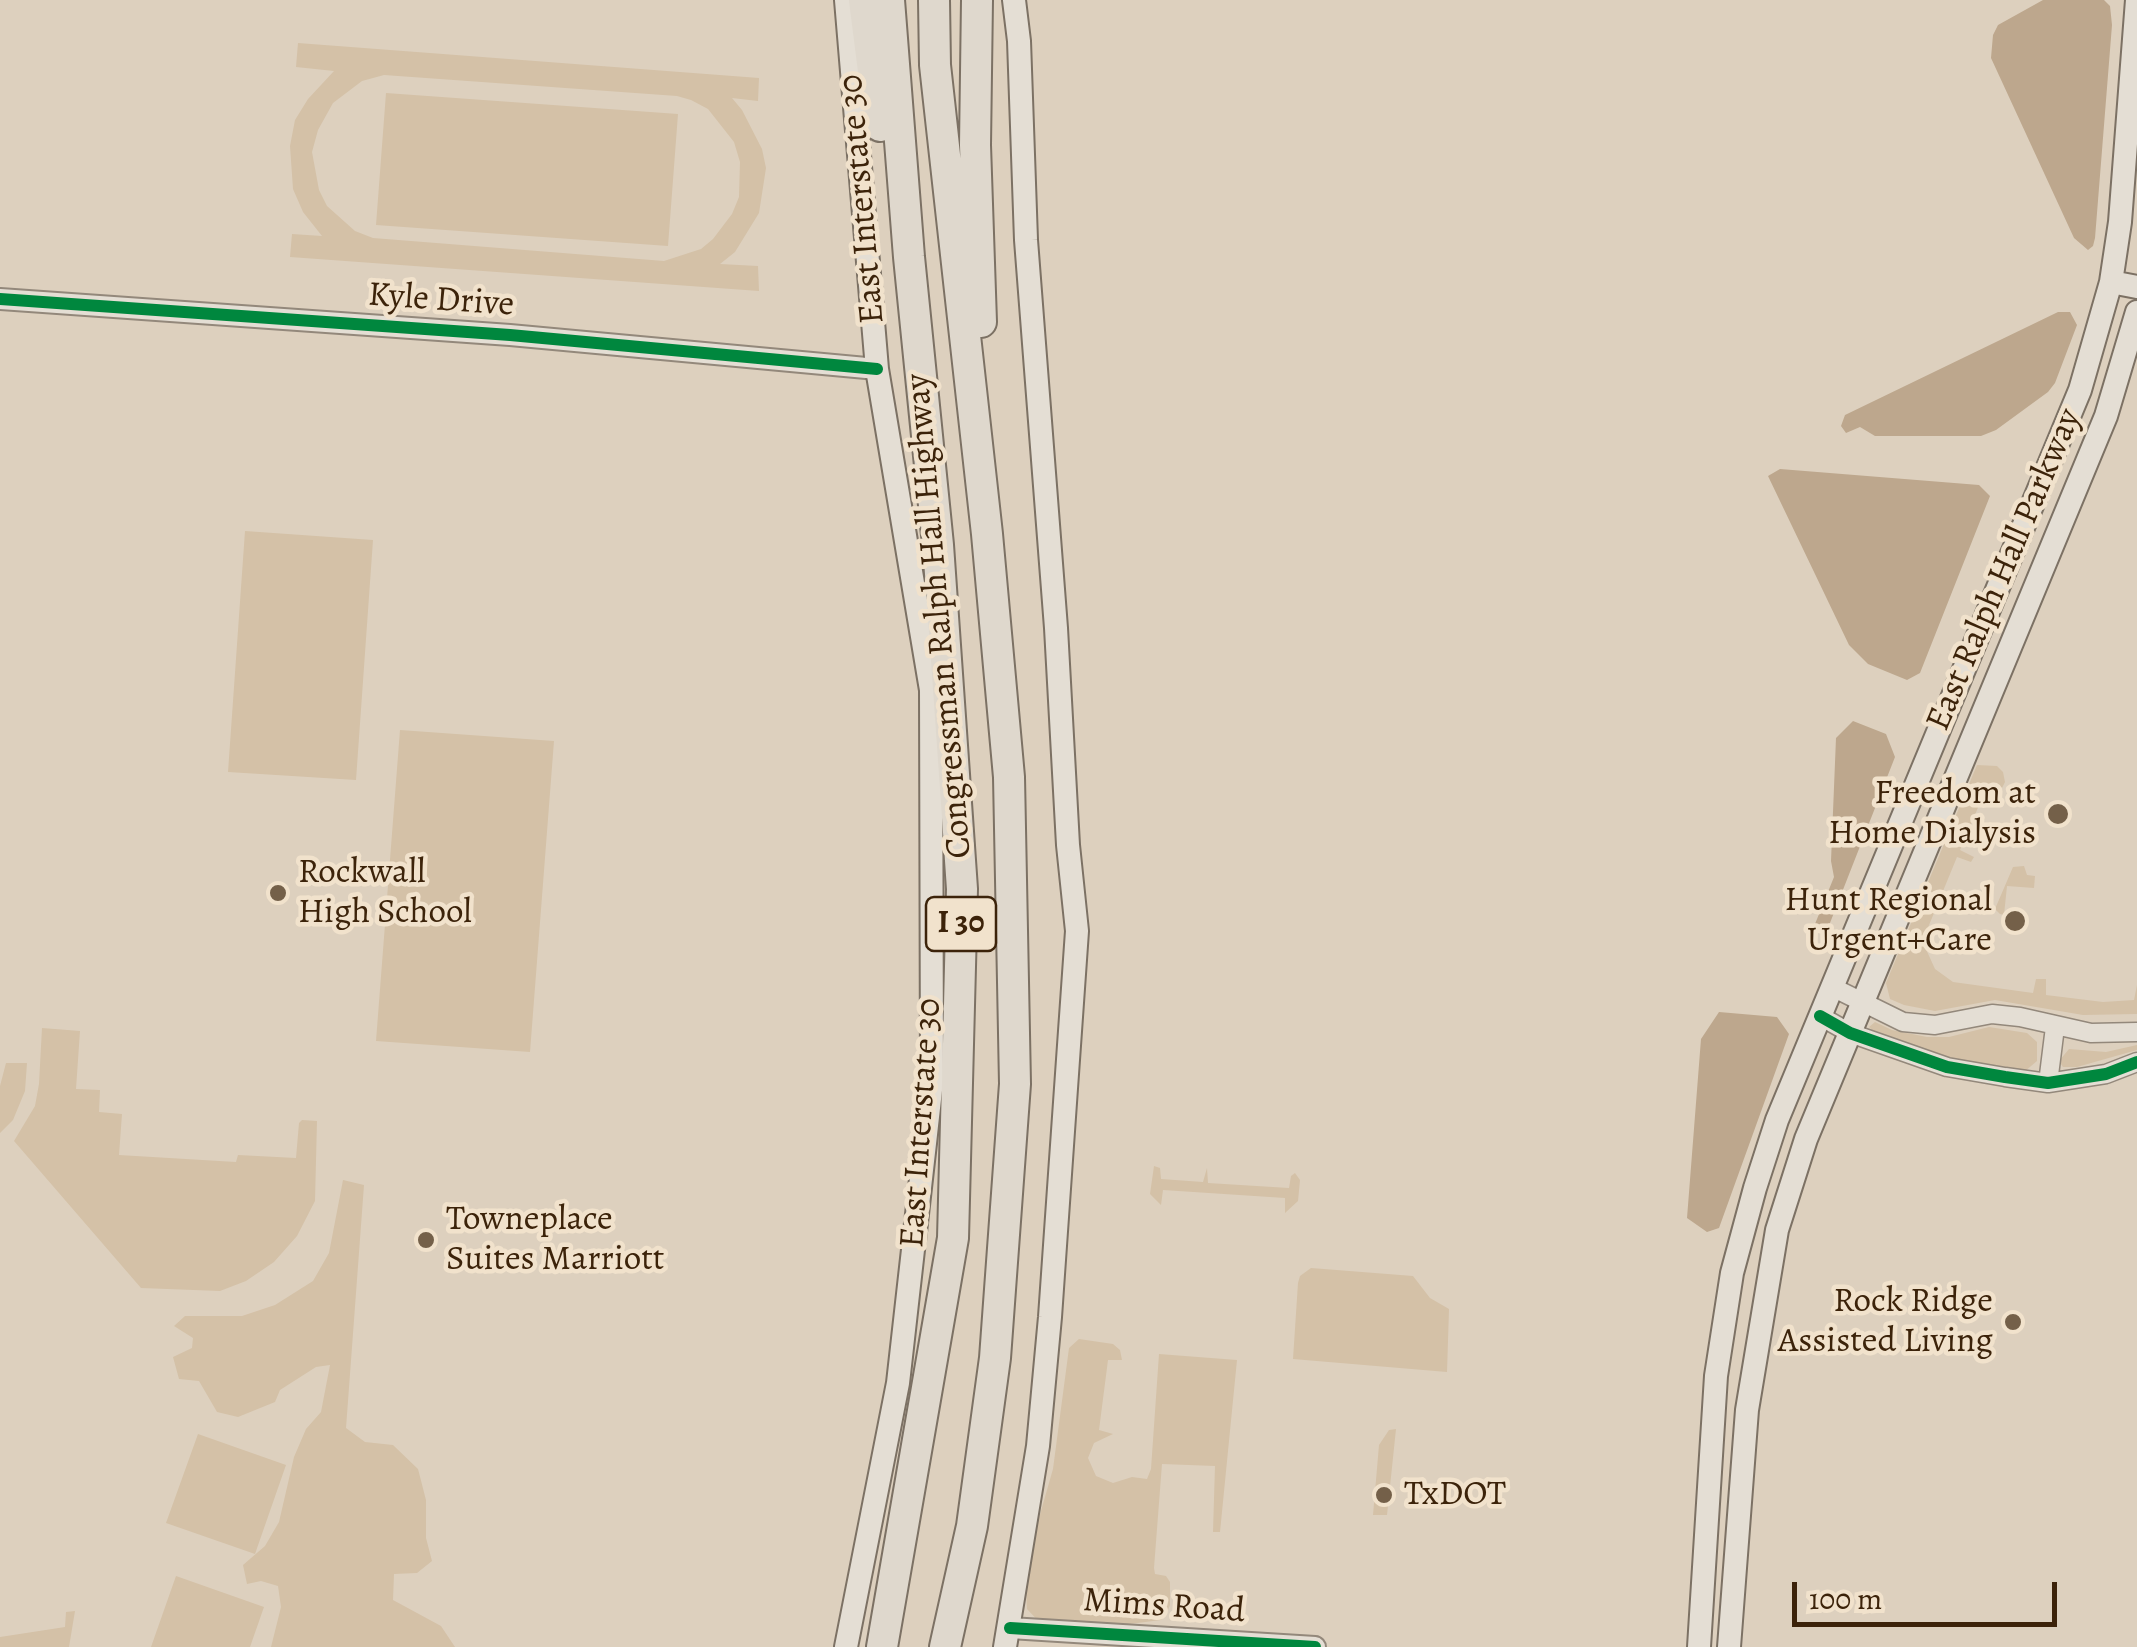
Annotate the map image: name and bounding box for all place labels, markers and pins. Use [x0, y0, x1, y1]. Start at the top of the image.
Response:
place label: Freedom at Home Dialysis [1828, 773, 2036, 855]
marker: Freedom at Home Dialysis [2045, 801, 2071, 827]
place label: Rockwall High School [298, 852, 472, 934]
place label: Hunt Regional Urgent+Care [1784, 880, 1992, 962]
marker: Rockwall High School [267, 882, 289, 904]
marker: Hunt Regional Urgent+Care [2002, 908, 2028, 934]
place label: Towneplace Suites Marriott [446, 1199, 664, 1281]
marker: Towneplace Suites Marriott [415, 1229, 437, 1251]
place label: Rock Ridge Assisted Living [1778, 1281, 1993, 1363]
marker: Rock Ridge Assisted Living [2002, 1311, 2024, 1333]
place label: TxDOT [1404, 1474, 1506, 1516]
marker: TxDOT [1373, 1484, 1395, 1506]

